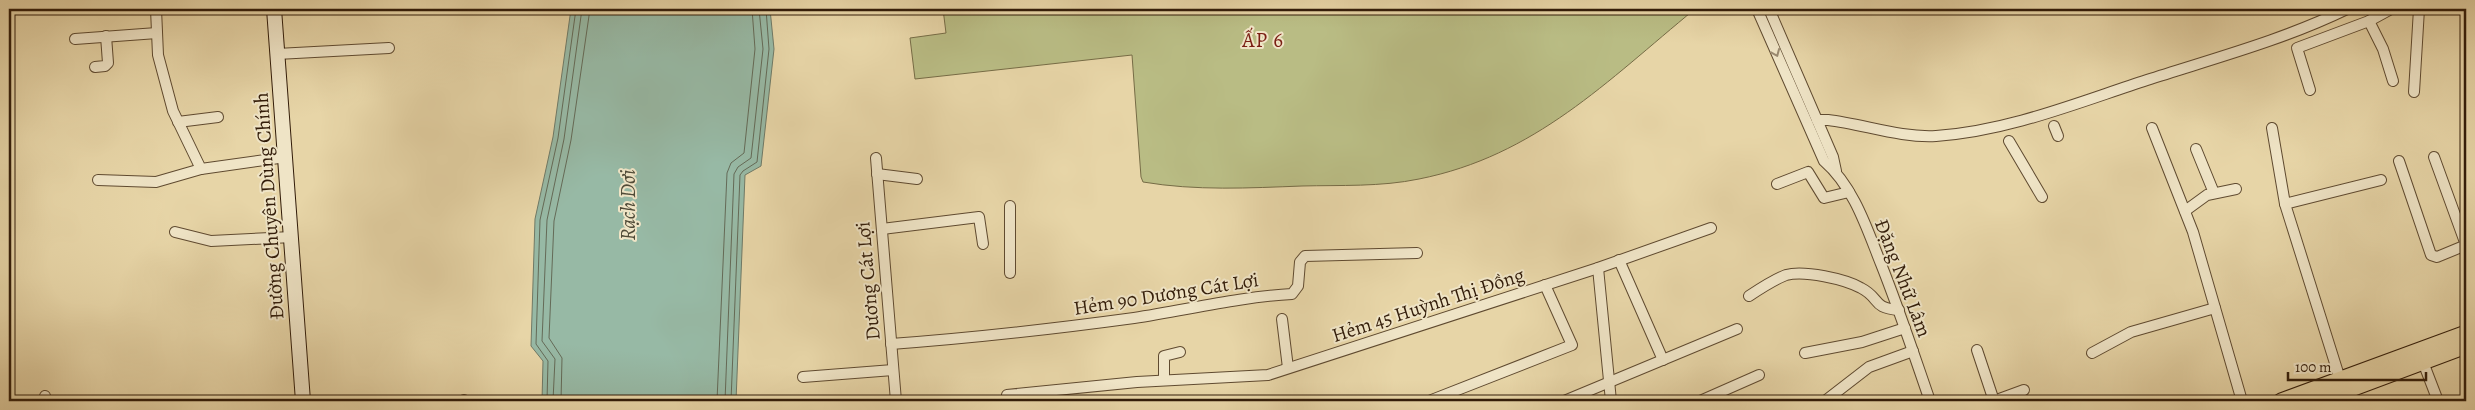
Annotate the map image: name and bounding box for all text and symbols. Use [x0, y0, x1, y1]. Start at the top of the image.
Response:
district label: ẤP 6 [1241, 26, 1284, 54]
one-way arrow [1770, 48, 1781, 57]
street label: Đường Chuyên Dùng Chính [248, 91, 290, 320]
water label: Rạch Dơi [614, 170, 642, 240]
street label: Đặng Nhữ Lâm [1868, 215, 1938, 341]
street label: Dương Cát Lợi [849, 221, 887, 341]
street label: Hẻm 45 Huỳnh Thị Đồng [1328, 261, 1528, 349]
street label: Hẻm 90 Dương Cát Lợi [1072, 266, 1260, 322]
scale bar [2288, 350, 2425, 382]
text: 100 m [2295, 357, 2332, 377]

